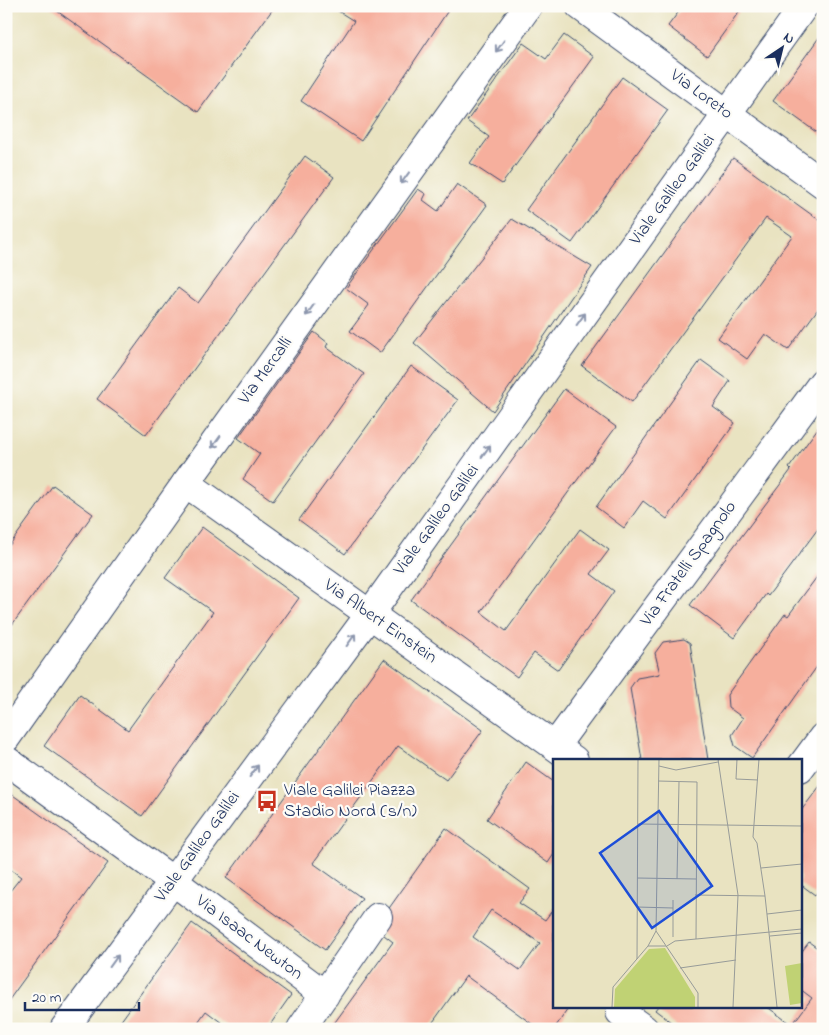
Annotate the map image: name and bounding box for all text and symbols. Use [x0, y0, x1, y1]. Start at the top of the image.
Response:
north arrow [756, 22, 806, 72]
text: N [779, 27, 798, 50]
one-way arrow [495, 39, 505, 53]
street label: Via Loreto [663, 63, 738, 127]
street label: Viale Galileo Galilei [623, 129, 722, 252]
one-way arrow [400, 171, 410, 185]
one-way arrow [305, 303, 315, 317]
one-way arrow [576, 312, 586, 326]
street label: Via Mercalli [232, 332, 300, 411]
one-way arrow [210, 435, 221, 448]
one-way arrow [481, 445, 491, 459]
street label: Viale Galileo Galilei [387, 459, 486, 582]
street label: Via Fratelli Spagnolo [634, 496, 744, 634]
street label: Via Albert Einstein [317, 573, 442, 671]
one-way arrow [345, 634, 356, 647]
inset map [553, 759, 802, 1008]
one-way arrow [249, 764, 259, 778]
place label: Viale Galilei Piazza Stadio Nord (s/n) [283, 778, 417, 825]
street label: Viale Galileo Galilei [148, 786, 247, 909]
bus stop icon: Viale Galilei Piazza Stadio Nord (s/n) [254, 788, 280, 814]
street label: Via Isaac Newton [189, 888, 308, 987]
one-way arrow [109, 954, 119, 968]
scale bar [25, 980, 139, 1012]
text: 20 m [32, 987, 62, 1009]

